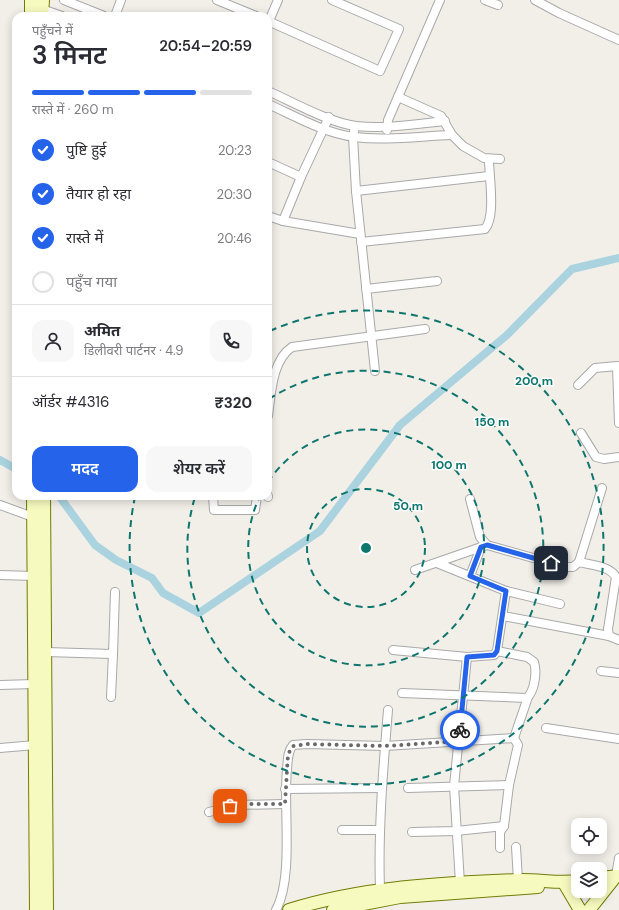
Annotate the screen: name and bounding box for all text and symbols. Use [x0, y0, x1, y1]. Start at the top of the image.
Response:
text: पहुँचने में [32, 22, 73, 39]
text: 20:54–20:59 [159, 36, 252, 56]
text: 3 मिनट [32, 38, 107, 72]
text: रास्ते में · 260 m [32, 101, 113, 118]
icon: check [32, 139, 54, 161]
text: पुष्टि हुई [66, 140, 107, 160]
text: 20:23 [218, 142, 252, 159]
icon: check [32, 183, 54, 205]
text: तैयार हो रहा [66, 184, 131, 204]
text: 20:30 [217, 186, 252, 203]
icon: check [32, 227, 54, 249]
text: रास्ते में [66, 228, 103, 248]
text: 20:46 [217, 230, 252, 247]
text: पहुँच गया [66, 272, 117, 292]
button: person [32, 320, 74, 362]
button: phone [210, 320, 252, 362]
text: अमित [84, 321, 120, 341]
text: डिलीवरी पार्टनर · 4.9 [84, 342, 183, 359]
text: 200 m [515, 373, 553, 389]
text: ऑर्डर #4316 [32, 392, 109, 412]
text: ₹320 [215, 393, 252, 413]
text: 150 m [475, 414, 509, 430]
button: मदद [32, 446, 138, 492]
button: शेयर करें [146, 446, 252, 492]
text: 100 m [431, 457, 467, 473]
text: 50 m [393, 498, 423, 514]
centre of rings [359, 541, 373, 555]
pin [534, 546, 568, 580]
icon: home [540, 552, 562, 574]
courier [440, 710, 480, 750]
icon: bike [449, 719, 471, 741]
pin [213, 789, 247, 823]
icon: bag [219, 795, 241, 817]
map controls [571, 818, 607, 898]
button: locate [571, 818, 607, 854]
button: layers [571, 862, 607, 898]

